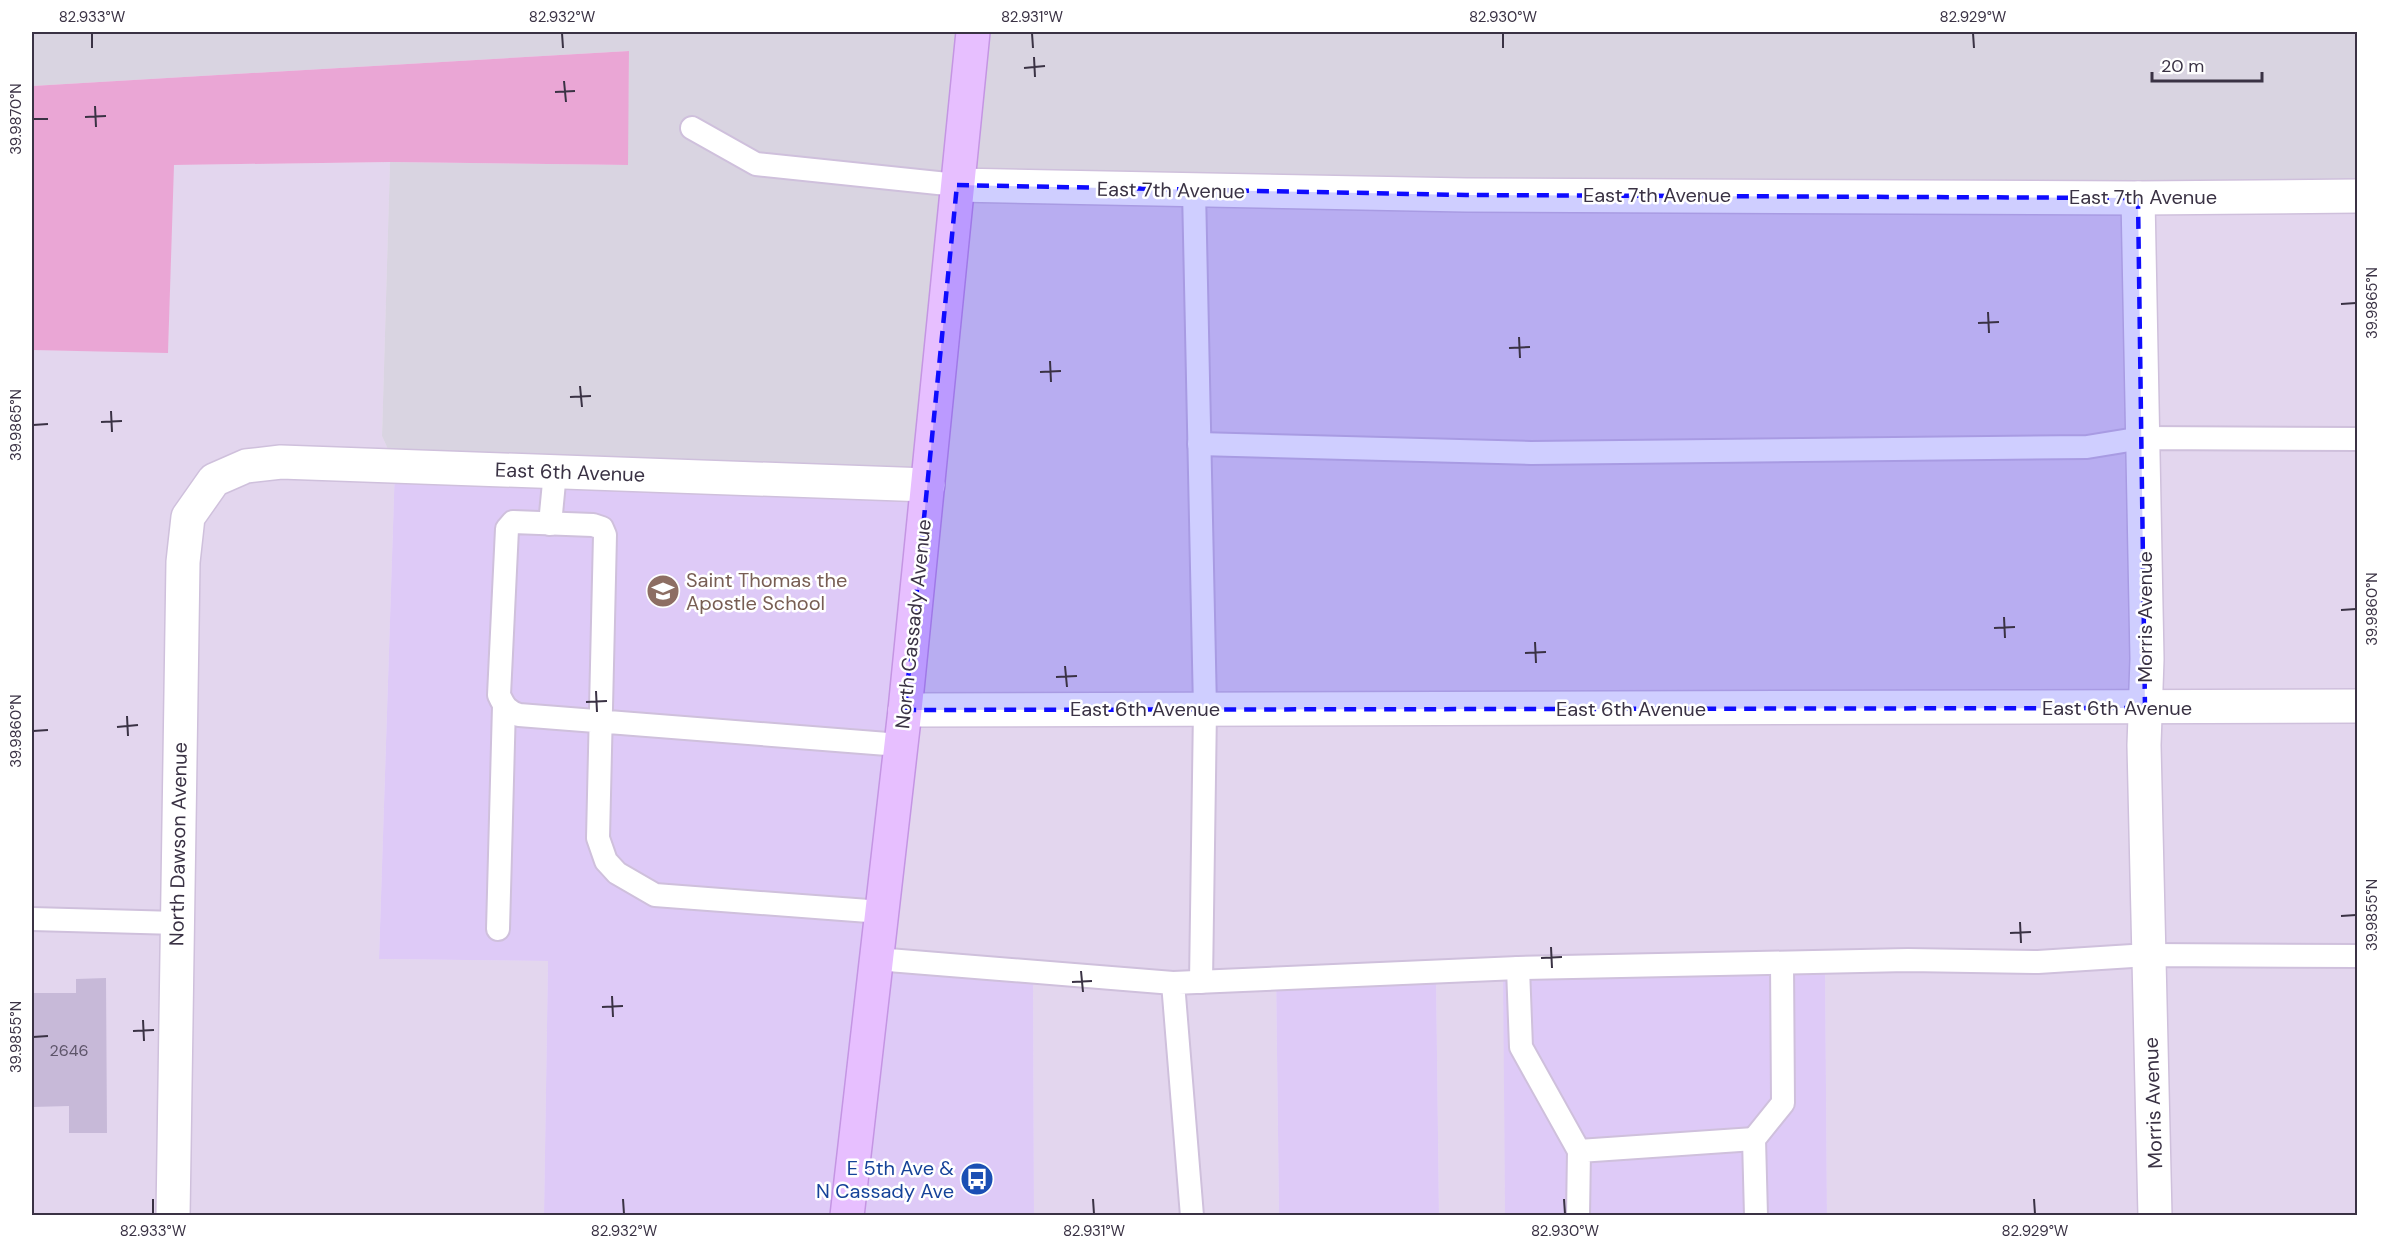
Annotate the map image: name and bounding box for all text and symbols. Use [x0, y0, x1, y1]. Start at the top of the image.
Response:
text: 82.933°W [59, 7, 126, 27]
text: 82.932°W [529, 7, 596, 27]
text: 82.931°W [1001, 7, 1064, 27]
text: 82.930°W [1469, 7, 1537, 27]
text: 82.929°W [1940, 7, 2007, 27]
scale bar [2152, 45, 2262, 83]
text: 20 m [2161, 54, 2204, 78]
text: 39.9870°N [6, 83, 26, 155]
street label: East 7th Avenue [1097, 176, 1245, 204]
street label: East 7th Avenue [1583, 182, 1731, 208]
street label: East 7th Avenue [2069, 184, 2217, 210]
text: 39.9865°N [2362, 267, 2382, 339]
text: 39.9865°N [6, 389, 26, 461]
street label: East 6th Avenue [495, 456, 645, 488]
street label: North Cassady Avenue [889, 518, 937, 730]
street label: Morris Avenue [2132, 551, 2158, 683]
place label: Saint Thomas the Apostle School [686, 567, 847, 616]
text: 39.9860°N [2362, 572, 2382, 646]
school or university icon: Saint Thomas the Apostle School [645, 573, 681, 609]
text: 39.9860°N [6, 694, 26, 768]
street label: East 6th Avenue [2042, 695, 2192, 721]
street label: East 6th Avenue [1070, 696, 1220, 722]
street label: East 6th Avenue [1556, 696, 1706, 722]
street label: North Dawson Avenue [163, 742, 193, 946]
text: 39.9855°N [2362, 879, 2382, 951]
text: 39.9855°N [6, 1001, 26, 1073]
street label: Morris Avenue [2138, 1037, 2168, 1169]
house number: 2646 [49, 1040, 89, 1061]
place label: E 5th Ave & N Cassady Ave [816, 1155, 954, 1204]
bus stop icon: E 5th Ave & N Cassady Ave [959, 1161, 995, 1197]
text: 82.933°W [120, 1221, 187, 1241]
text: 82.932°W [591, 1221, 658, 1241]
text: 82.931°W [1063, 1221, 1126, 1241]
text: 82.930°W [1531, 1221, 1599, 1241]
text: 82.929°W [2002, 1221, 2069, 1241]

